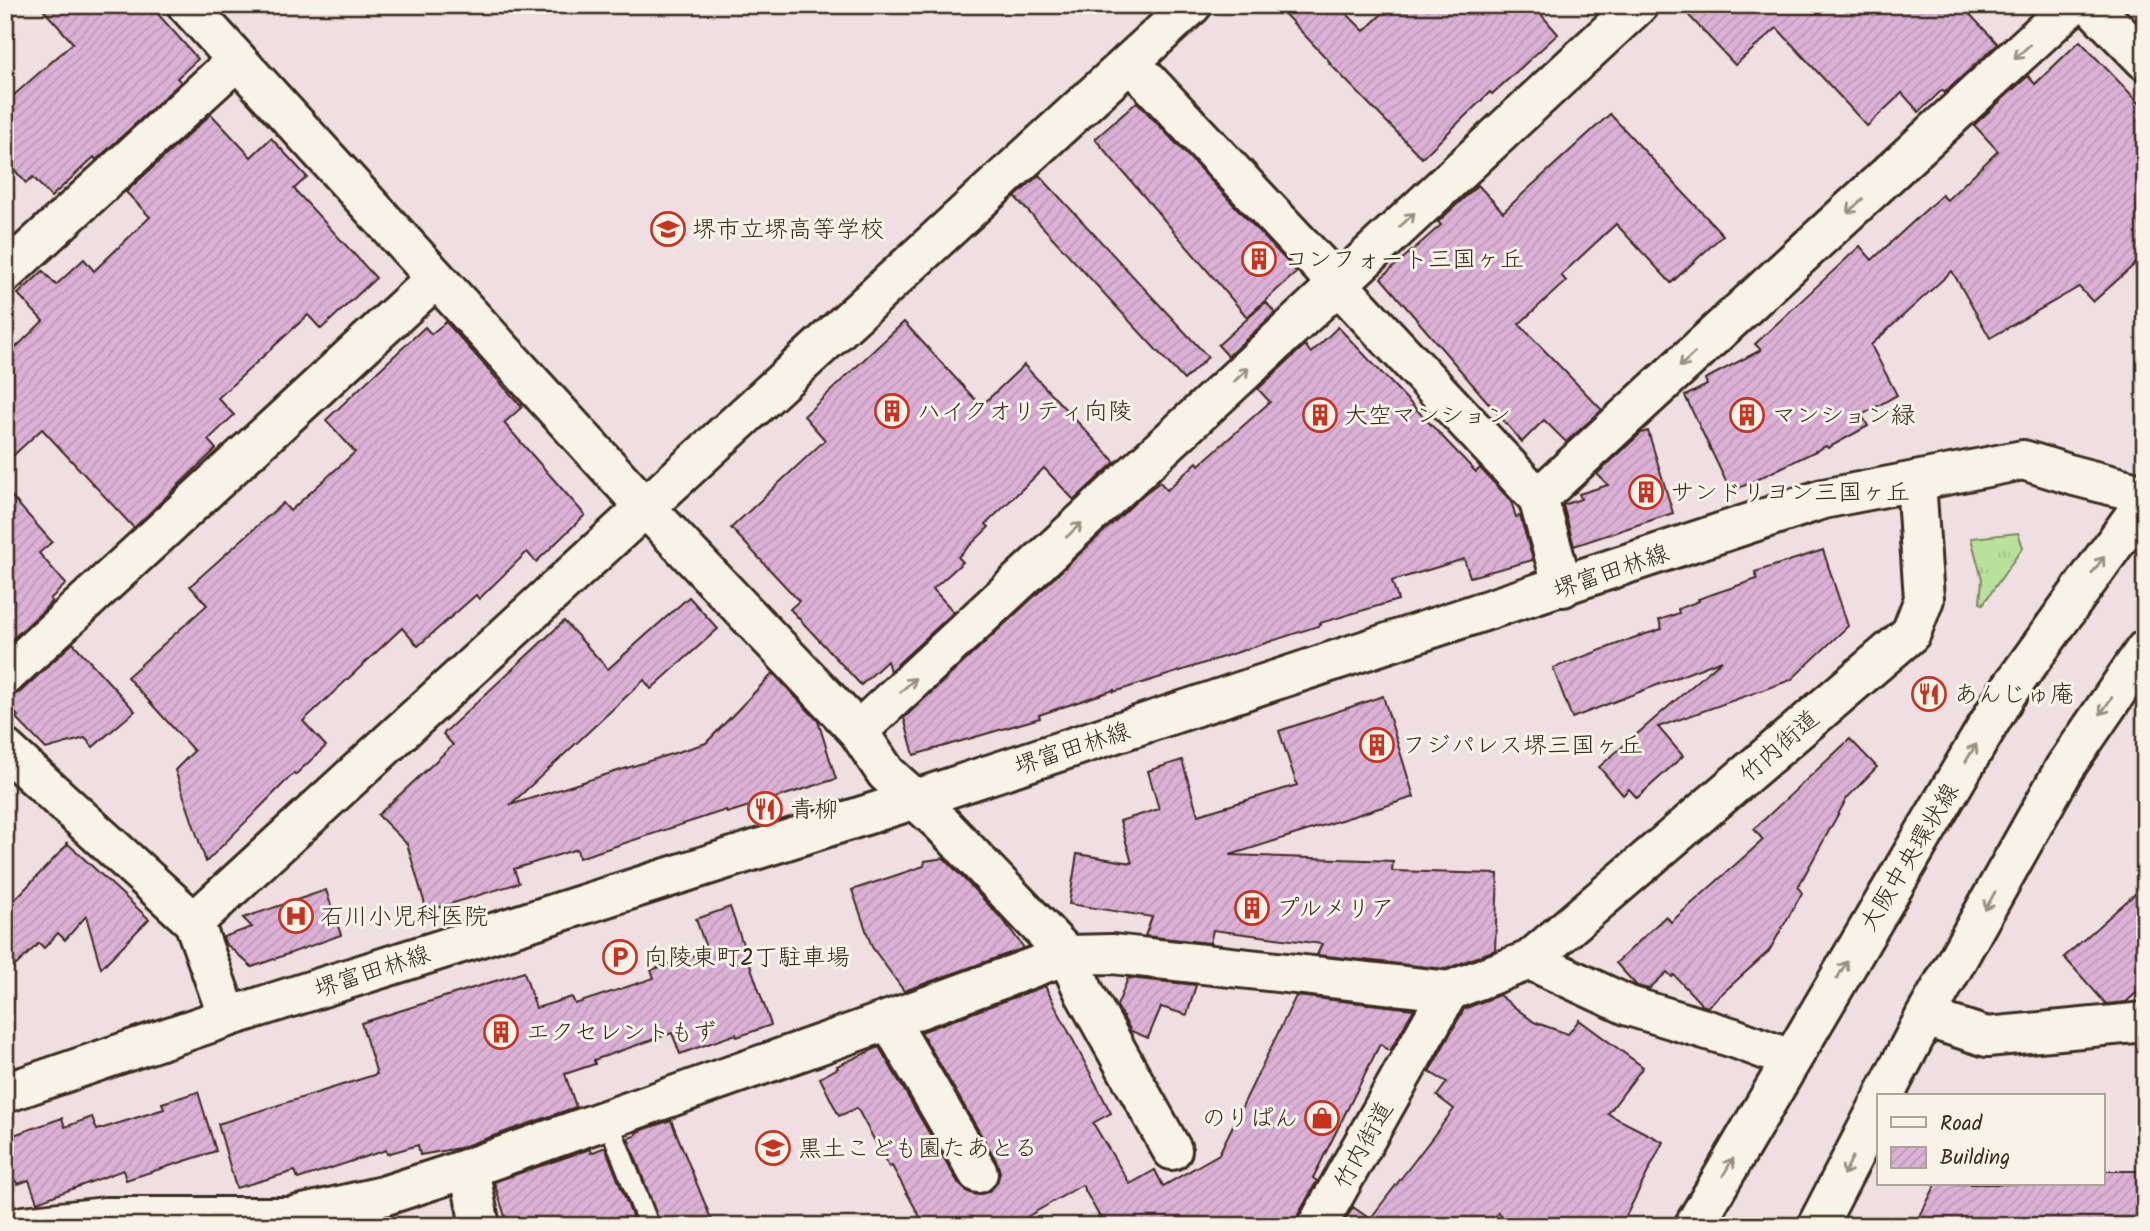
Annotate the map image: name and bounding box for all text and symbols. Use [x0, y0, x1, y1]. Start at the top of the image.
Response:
one-way arrow [2014, 43, 2031, 60]
one-way arrow [1846, 198, 1864, 214]
school or university icon: 堺市立堺高等学校 [649, 210, 687, 248]
place label: 堺市立堺高等学校 [692, 211, 884, 250]
one-way arrow [1398, 211, 1415, 228]
building icon: コンフォート三国ヶ丘 [1240, 240, 1278, 278]
place label: コンフォート三国ヶ丘 [1284, 241, 1524, 280]
one-way arrow [1678, 352, 1696, 368]
one-way arrow [1232, 366, 1249, 383]
building icon: ハイクオリティ向陵 [873, 392, 911, 430]
place label: ハイクオリティ向陵 [917, 393, 1132, 432]
building icon: 大空マンション [1301, 396, 1339, 434]
building icon: マンション緑 [1728, 396, 1766, 434]
place label: 大空マンション [1344, 397, 1511, 436]
place label: マンション緑 [1772, 397, 1915, 436]
building icon: サンドリヨン三国ヶ丘 [1627, 473, 1665, 511]
place label: サンドリヨン三国ヶ丘 [1670, 474, 1910, 513]
one-way arrow [1066, 521, 1083, 538]
street label: 堺富田林線 [1548, 534, 1675, 610]
one-way arrow [2091, 556, 2105, 575]
restaurant icon: あんじゅ庵 [1910, 675, 1948, 713]
one-way arrow [899, 676, 916, 693]
place label: あんじゅ庵 [1954, 676, 2074, 715]
one-way arrow [2099, 696, 2114, 715]
street label: 竹内街道 [1731, 701, 1829, 793]
street label: 堺富田林線 [1009, 712, 1136, 787]
building icon: フジパレス堺三国ヶ丘 [1358, 726, 1396, 764]
place label: フジパレス堺三国ヶ丘 [1402, 727, 1643, 766]
one-way arrow [1964, 744, 1978, 764]
street label: 大阪中央環状線 [1850, 776, 1970, 940]
restaurant icon: 青柳 [746, 790, 784, 828]
place label: 青柳 [790, 791, 838, 830]
building icon: プルメリア [1233, 889, 1271, 927]
place label: プルメリア [1276, 890, 1395, 929]
one-way arrow [1983, 890, 1996, 911]
hospital icon: 石川小児科医院 [277, 897, 315, 935]
place label: 石川小児科医院 [320, 898, 488, 937]
street label: 堺富田林線 [309, 935, 436, 1010]
parking icon: 向陵東町2丁駐車場 [601, 938, 639, 976]
place label: 向陵東町2丁駐車場 [644, 939, 850, 978]
one-way arrow [1836, 961, 1850, 981]
building icon: エクセレントもず [482, 1013, 520, 1051]
place label: エクセレントもず [526, 1014, 717, 1053]
street label: 竹内街道 [1324, 1094, 1405, 1197]
legend [1877, 1094, 2104, 1186]
shop icon: のりぱん [1303, 1099, 1341, 1137]
place label: のりぱん [1202, 1100, 1298, 1139]
text: Road [1940, 1108, 1983, 1141]
school or university icon: 黒土こども園たあとる [754, 1129, 792, 1167]
place label: 黒土こども園たあとる [798, 1130, 1038, 1169]
text: Building [1940, 1142, 2010, 1175]
one-way arrow [1840, 1155, 1854, 1176]
one-way arrow [1721, 1157, 1735, 1177]

